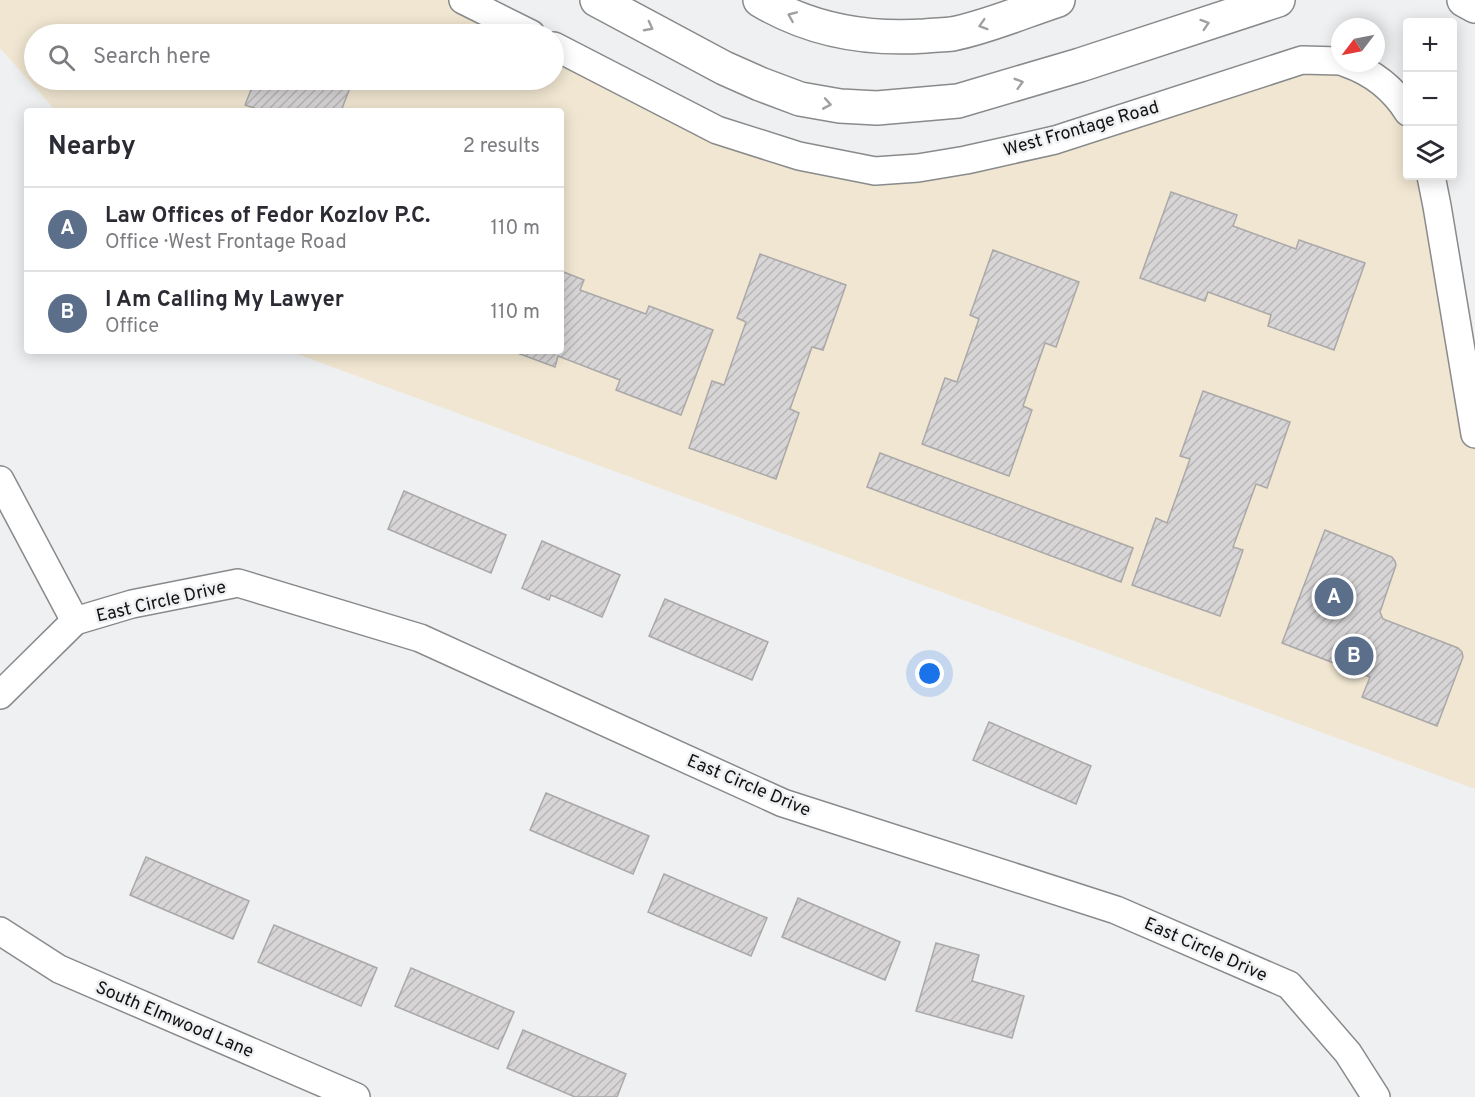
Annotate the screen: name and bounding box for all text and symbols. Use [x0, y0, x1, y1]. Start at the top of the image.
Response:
one-way arrow [787, 11, 798, 23]
one-way arrow [978, 18, 989, 30]
north arrow [1331, 18, 1385, 72]
map controls [1403, 18, 1457, 180]
button: + [1403, 18, 1457, 72]
one-way arrow [1199, 19, 1210, 32]
one-way arrow [642, 20, 653, 31]
search box [24, 24, 564, 90]
icon: search [45, 41, 78, 74]
text: Search here [93, 44, 211, 71]
button: − [1403, 72, 1457, 126]
one-way arrow [1013, 78, 1024, 90]
street label: West Frontage Road [1001, 96, 1162, 163]
one-way arrow [822, 97, 832, 109]
button: layers [1403, 126, 1457, 180]
text: Nearby [48, 131, 136, 164]
text: 2 results [463, 134, 540, 160]
text: Law Offices of Fedor Kozlov P.C. [105, 203, 430, 230]
text: A [60, 216, 75, 242]
text: 110 m [491, 216, 540, 242]
text: Office · West Frontage Road [105, 230, 347, 256]
text: I Am Calling My Lawyer [105, 287, 344, 314]
text: B [61, 300, 74, 326]
text: 110 m [491, 300, 540, 326]
text: Office [105, 314, 159, 340]
pin: A [1314, 574, 1354, 620]
street label: East Circle Drive [94, 576, 228, 629]
pin: B [1334, 634, 1374, 678]
your location [915, 659, 944, 688]
street label: East Circle Drive [683, 750, 814, 823]
street label: East Circle Drive [1140, 913, 1271, 988]
street label: South Elmwood Lane [92, 977, 257, 1064]

